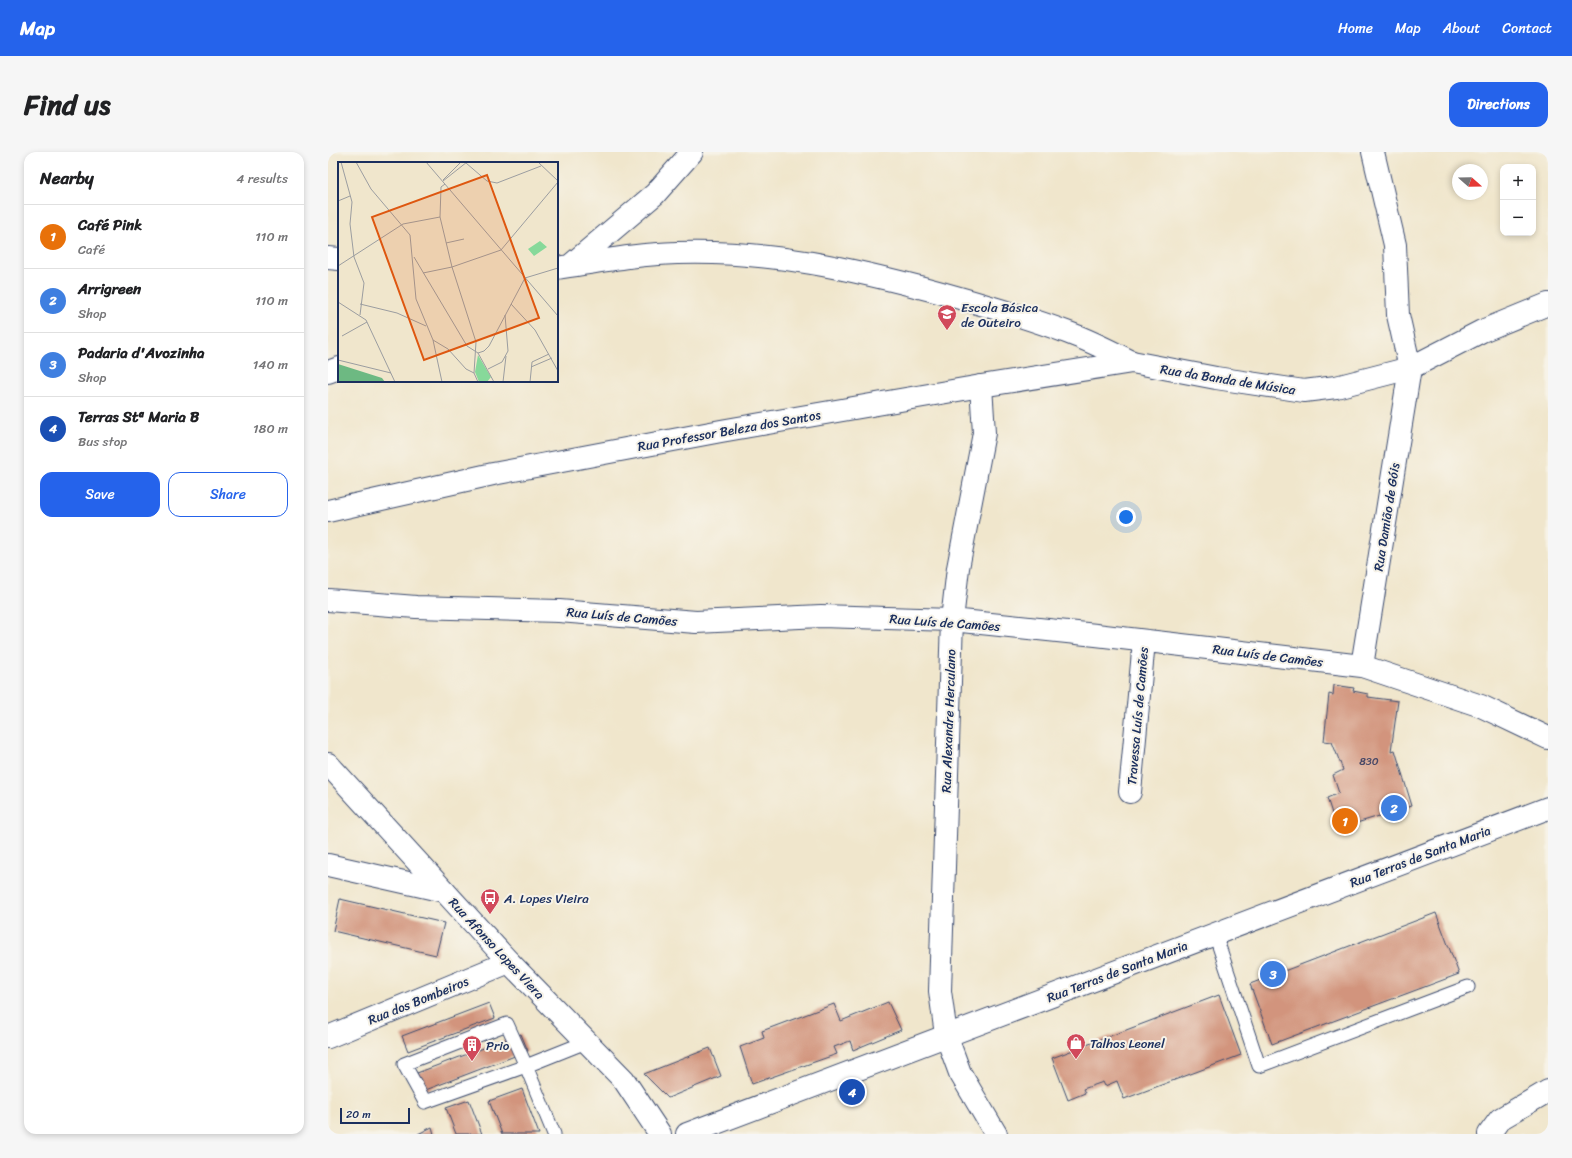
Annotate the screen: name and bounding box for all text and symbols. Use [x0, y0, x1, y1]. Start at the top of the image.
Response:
text: Map [20, 12, 55, 45]
text: Home [1338, 16, 1373, 41]
text: Map [1395, 16, 1421, 41]
text: About [1443, 16, 1480, 41]
text: Contact [1502, 16, 1552, 41]
text: Find us [24, 80, 111, 129]
button: Directions [1449, 82, 1548, 127]
inset map [338, 162, 558, 382]
text: Nearby [40, 163, 94, 193]
north arrow [1452, 164, 1488, 200]
map controls [1500, 164, 1536, 236]
button: + [1500, 164, 1536, 200]
text: 4 results [236, 167, 288, 190]
button: − [1500, 200, 1536, 236]
text: Café Pink [78, 212, 142, 238]
text: 1 [50, 225, 56, 248]
text: 110 m [255, 225, 288, 248]
text: Café [78, 238, 105, 261]
text: Arrigreen [78, 276, 141, 302]
text: 2 [49, 289, 57, 312]
text: 110 m [255, 289, 288, 312]
place label: Escola Básica de Outeiro [961, 296, 1039, 334]
text: Shop [78, 302, 106, 325]
school or university icon: Escola Básica de Outeiro [936, 303, 958, 331]
text: Padaria d'Avozinha [78, 340, 205, 366]
text: 3 [49, 353, 57, 376]
text: 140 m [253, 353, 288, 376]
street label: Rua da Banda de Música [1159, 357, 1298, 402]
text: Shop [78, 366, 106, 389]
street label: Rua Professor Beleza dos Santos [636, 403, 823, 458]
text: Terras Stª Maria B [78, 404, 199, 430]
text: 4 [49, 417, 57, 440]
text: 180 m [253, 417, 288, 440]
text: Bus stop [78, 430, 127, 453]
street label: Rua Damião de Góis [1367, 461, 1407, 573]
button: Save [40, 472, 160, 517]
button: Share [168, 472, 288, 517]
your location [1116, 507, 1136, 527]
street label: Rua Luís de Camões [566, 600, 679, 633]
street label: Rua Luís de Camões [889, 607, 1002, 638]
street label: Rua Luís de Camões [1211, 637, 1325, 674]
street label: Travessa Luís de Camões [1120, 646, 1155, 786]
street label: Rua Alexandre Herculano [934, 648, 963, 793]
house number: 830 [1359, 752, 1379, 771]
pin: 2 [1381, 793, 1407, 823]
pin: 1 [1332, 806, 1358, 836]
street label: Rua Terras de Santa Maria [1346, 819, 1495, 894]
bus stop icon: A. Lopes Vieira [479, 887, 501, 915]
place label: A. Lopes Vieira [503, 887, 589, 910]
street label: Rua Afonso Lopes Viera [443, 892, 551, 1005]
street label: Rua Terras de Santa Maria [1043, 934, 1192, 1009]
pin: 3 [1260, 959, 1286, 989]
street label: Rua dos Bombeiros [364, 970, 473, 1031]
shop icon: Talhos Leonel [1065, 1032, 1087, 1060]
place label: Talhos Leonel [1090, 1032, 1165, 1055]
building icon: Prio [461, 1034, 483, 1062]
place label: Prio [486, 1034, 510, 1057]
pin: 4 [839, 1077, 865, 1107]
text: 20 m [346, 1105, 371, 1124]
scale bar [340, 1106, 410, 1125]

